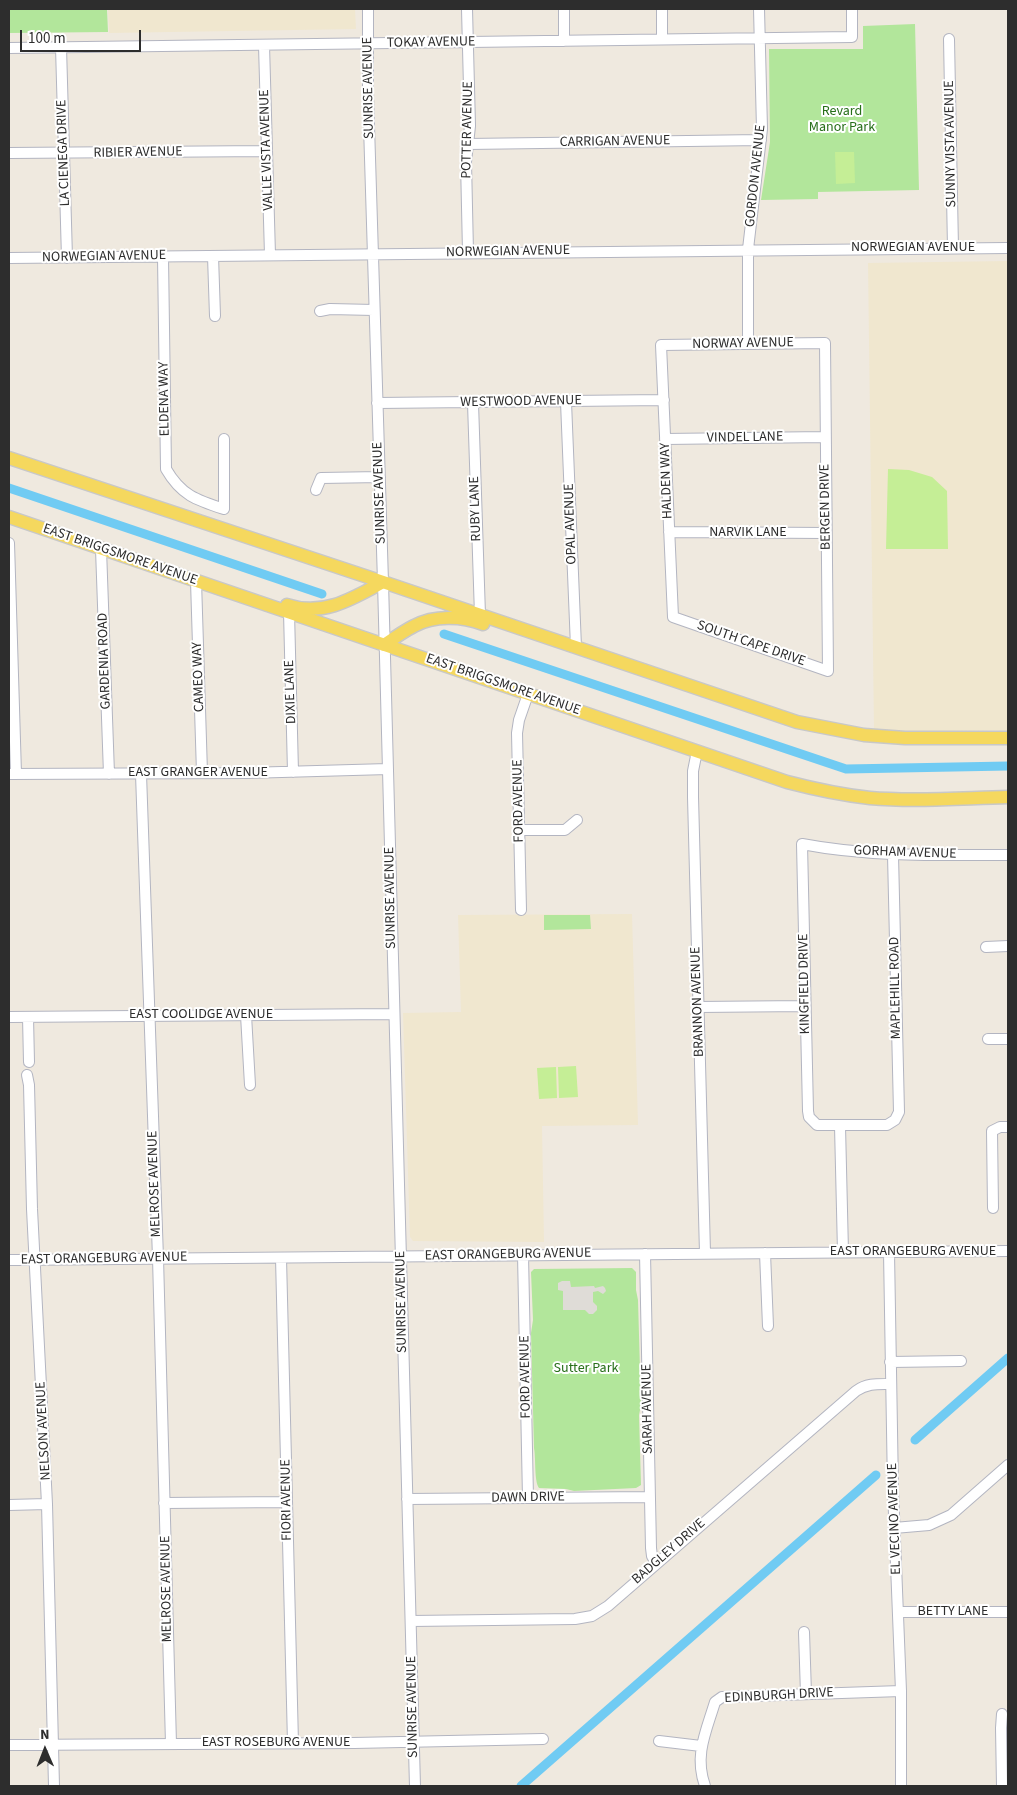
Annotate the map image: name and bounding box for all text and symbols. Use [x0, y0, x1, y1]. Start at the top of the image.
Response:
scale bar [22, 20, 144, 52]
text: 100 m [28, 28, 66, 49]
street label: TOKAY AVENUE [386, 34, 476, 52]
street label: SUNRISE AVENUE [360, 37, 378, 139]
street label: SUNNY VISTA AVENUE [941, 80, 961, 208]
street label: POTTER AVENUE [459, 81, 477, 179]
street label: VALLE VISTA AVENUE [256, 89, 278, 211]
street label: LA CIENEGA DRIVE [54, 99, 74, 207]
park label: Revard Manor Park [809, 104, 875, 136]
street label: GORDON AVENUE [742, 124, 770, 228]
street label: CARRIGAN AVENUE [560, 133, 670, 151]
street label: RIBIER AVENUE [93, 144, 183, 162]
street label: NORWEGIAN AVENUE [851, 240, 975, 256]
street label: NORWEGIAN AVENUE [446, 243, 570, 261]
street label: NORWEGIAN AVENUE [42, 248, 166, 266]
street label: NORWAY AVENUE [692, 335, 794, 353]
street label: ELDENA WAY [156, 362, 174, 436]
street label: WESTWOOD AVENUE [460, 393, 582, 411]
street label: VINDEL LANE [707, 429, 783, 447]
street label: SUNRISE AVENUE [370, 442, 390, 544]
street label: HALDEN WAY [657, 443, 677, 519]
street label: BERGEN DRIVE [817, 464, 835, 550]
street label: RUBY LANE [466, 476, 486, 542]
street label: OPAL AVENUE [561, 483, 581, 565]
street label: EAST BRIGGSMORE AVENUE [41, 521, 199, 589]
street label: NARVIK LANE [709, 525, 787, 541]
street label: GARDENIA ROAD [95, 612, 115, 710]
street label: SOUTH CAPE DRIVE [694, 618, 808, 670]
street label: CAMEO WAY [189, 642, 209, 712]
street label: EAST BRIGGSMORE AVENUE [424, 651, 582, 719]
street label: DIXIE LANE [281, 660, 301, 724]
street label: FORD AVENUE [510, 759, 528, 843]
street label: EAST GRANGER AVENUE [128, 765, 268, 781]
street label: GORHAM AVENUE [853, 843, 957, 863]
street label: SUNRISE AVENUE [382, 847, 400, 949]
street label: KINGFIELD DRIVE [796, 934, 814, 1034]
street label: MAPLEHILL ROAD [887, 937, 905, 1039]
street label: BRANNON AVENUE [688, 946, 708, 1058]
street label: EAST COOLIDGE AVENUE [129, 1007, 273, 1023]
street label: MELROSE AVENUE [145, 1130, 165, 1238]
street label: EAST ORANGEBURG AVENUE [830, 1244, 996, 1260]
street label: EAST ORANGEBURG AVENUE [425, 1245, 591, 1265]
street label: EAST ORANGEBURG AVENUE [21, 1249, 187, 1269]
street label: SUNRISE AVENUE [393, 1251, 411, 1353]
street label: FORD AVENUE [517, 1335, 535, 1419]
park label: Sutter Park [554, 1361, 618, 1377]
street label: SARAH AVENUE [639, 1364, 657, 1454]
street label: NELSON AVENUE [33, 1381, 55, 1481]
street label: FIORI AVENUE [278, 1459, 296, 1541]
street label: EL VECINO AVENUE [885, 1463, 905, 1575]
street label: DAWN DRIVE [491, 1489, 565, 1507]
street label: BADGLEY DRIVE [629, 1516, 709, 1588]
street label: MELROSE AVENUE [158, 1535, 176, 1643]
street label: BETTY LANE [918, 1604, 988, 1620]
street label: SUNRISE AVENUE [404, 1656, 422, 1758]
street label: EDINBURGH DRIVE [724, 1685, 834, 1707]
north arrow [20, 1725, 70, 1775]
text: N [40, 1725, 50, 1745]
street label: EAST ROSEBURG AVENUE [202, 1735, 350, 1751]

